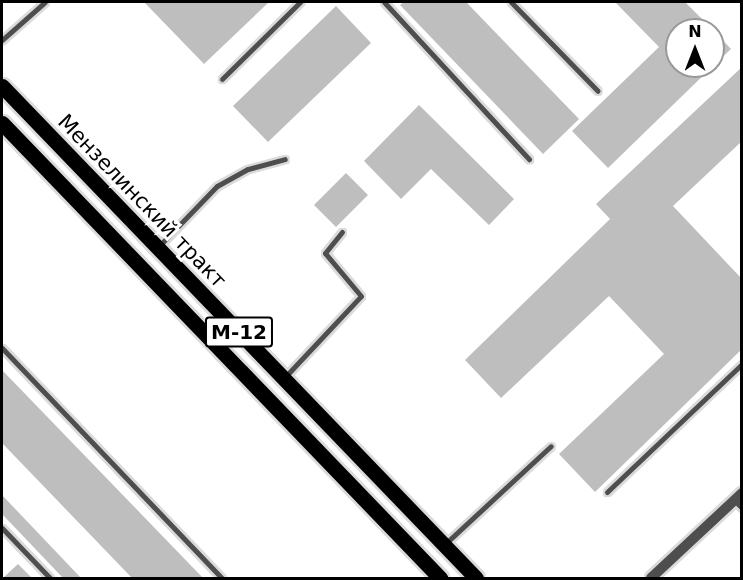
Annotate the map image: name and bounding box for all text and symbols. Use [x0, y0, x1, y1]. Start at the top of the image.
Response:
north arrow [665, 18, 725, 78]
text: N [688, 22, 702, 41]
street label: Мензелинский тракт [53, 109, 231, 293]
road number: М-12 [204, 315, 274, 349]

